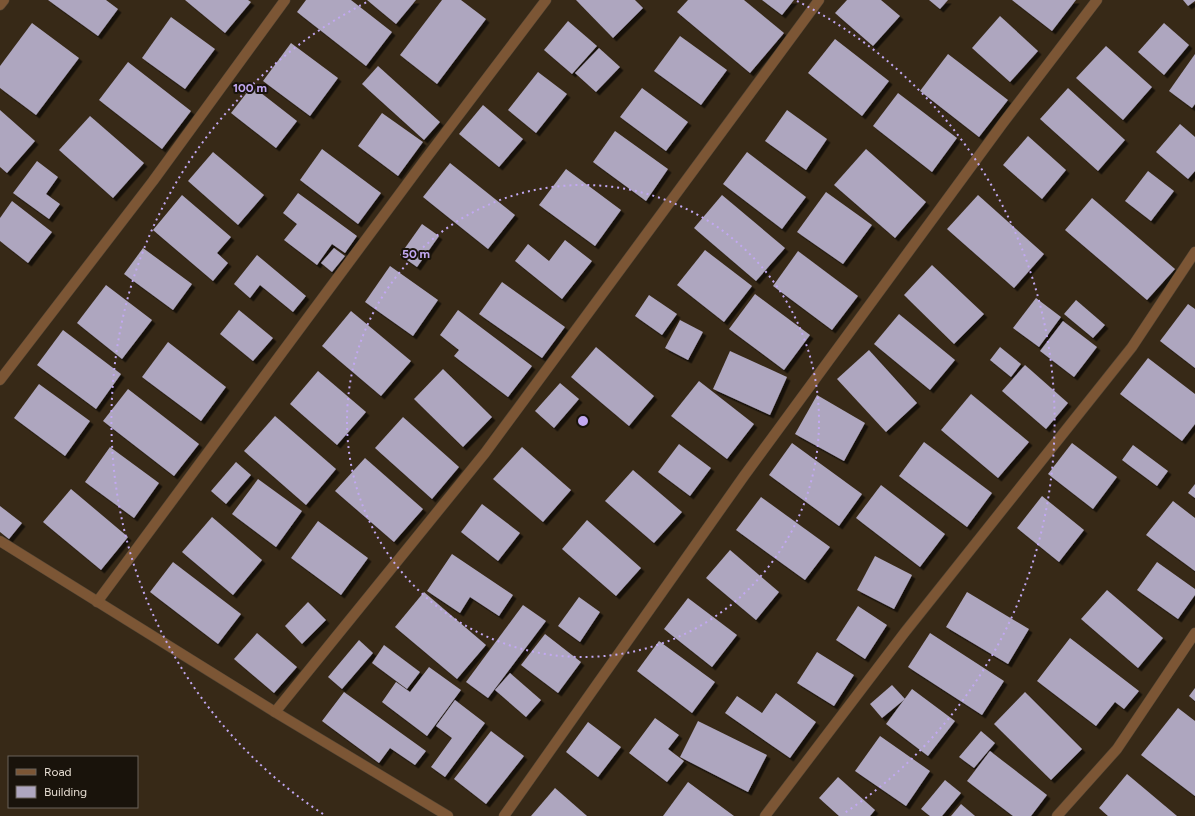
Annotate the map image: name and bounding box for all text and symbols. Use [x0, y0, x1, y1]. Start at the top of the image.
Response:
text: 100 m [233, 81, 267, 95]
text: 50 m [402, 247, 430, 261]
centre of rings [576, 414, 590, 428]
legend [8, 756, 138, 808]
text: Road [44, 765, 72, 779]
text: Building [44, 785, 87, 799]

